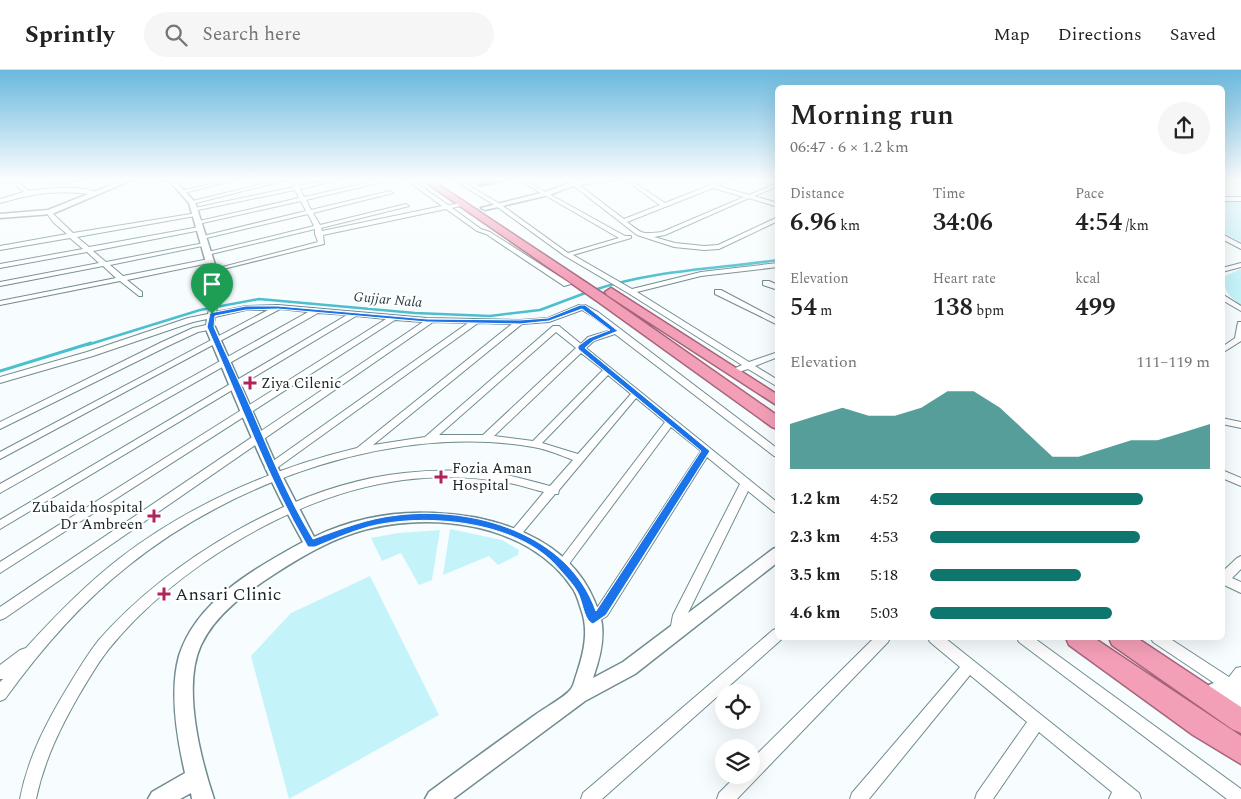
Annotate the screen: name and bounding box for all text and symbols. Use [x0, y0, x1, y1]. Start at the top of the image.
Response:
search box [144, 12, 494, 57]
text: Sprintly [25, 17, 114, 53]
text: Search here [202, 20, 301, 49]
icon: search [162, 21, 190, 49]
text: Map [994, 21, 1030, 48]
text: Directions [1058, 21, 1142, 48]
text: Saved [1170, 21, 1216, 48]
text: Morning run [790, 94, 954, 137]
button: share [1158, 102, 1210, 154]
text: 06:47 · 6 × 1.2 km [790, 135, 909, 159]
text: Distance [790, 183, 845, 204]
text: Time [933, 183, 965, 204]
text: Pace [1075, 183, 1104, 204]
text: 6.96 [790, 204, 837, 242]
text: 34:06 [933, 204, 993, 242]
text: 4:54 [1075, 204, 1122, 242]
text: km [837, 215, 860, 236]
text: /km [1122, 215, 1149, 236]
pin [191, 263, 233, 314]
text: Elevation [790, 268, 849, 289]
text: Heart rate [933, 268, 996, 289]
text: kcal [1075, 268, 1100, 289]
icon: arrive [198, 270, 226, 298]
water label: Gujjar Nala [353, 286, 423, 313]
text: 54 [790, 289, 817, 327]
text: 138 [933, 289, 973, 327]
text: 499 [1075, 289, 1116, 327]
text: m [817, 300, 832, 321]
text: bpm [973, 300, 1004, 321]
text: Elevation [790, 350, 857, 374]
text: 111–119 m [1136, 350, 1210, 374]
place label: Ziya Cilenic [261, 372, 341, 395]
marker: Ziya Cilenic [243, 376, 257, 390]
place label: Fozia Aman Hospital [452, 457, 532, 497]
marker: Fozia Aman Hospital [434, 470, 448, 484]
text: 1.2 km [790, 487, 840, 511]
text: 4:52 [870, 487, 898, 511]
place label: Zubaida hospital Dr Ambreen [31, 496, 143, 536]
marker: Zubaida hospital Dr Ambreen [147, 509, 161, 523]
text: 2.3 km [790, 525, 840, 549]
text: 4:53 [870, 525, 898, 549]
text: 3.5 km [790, 563, 840, 587]
text: 5:18 [870, 563, 898, 587]
place label: Ansari Clinic [175, 581, 281, 608]
marker: Ansari Clinic [157, 587, 171, 601]
text: 4.6 km [790, 601, 840, 625]
text: 5:03 [870, 601, 898, 625]
map controls [715, 684, 760, 784]
button: locate [715, 684, 760, 729]
button: layers [715, 739, 760, 784]

